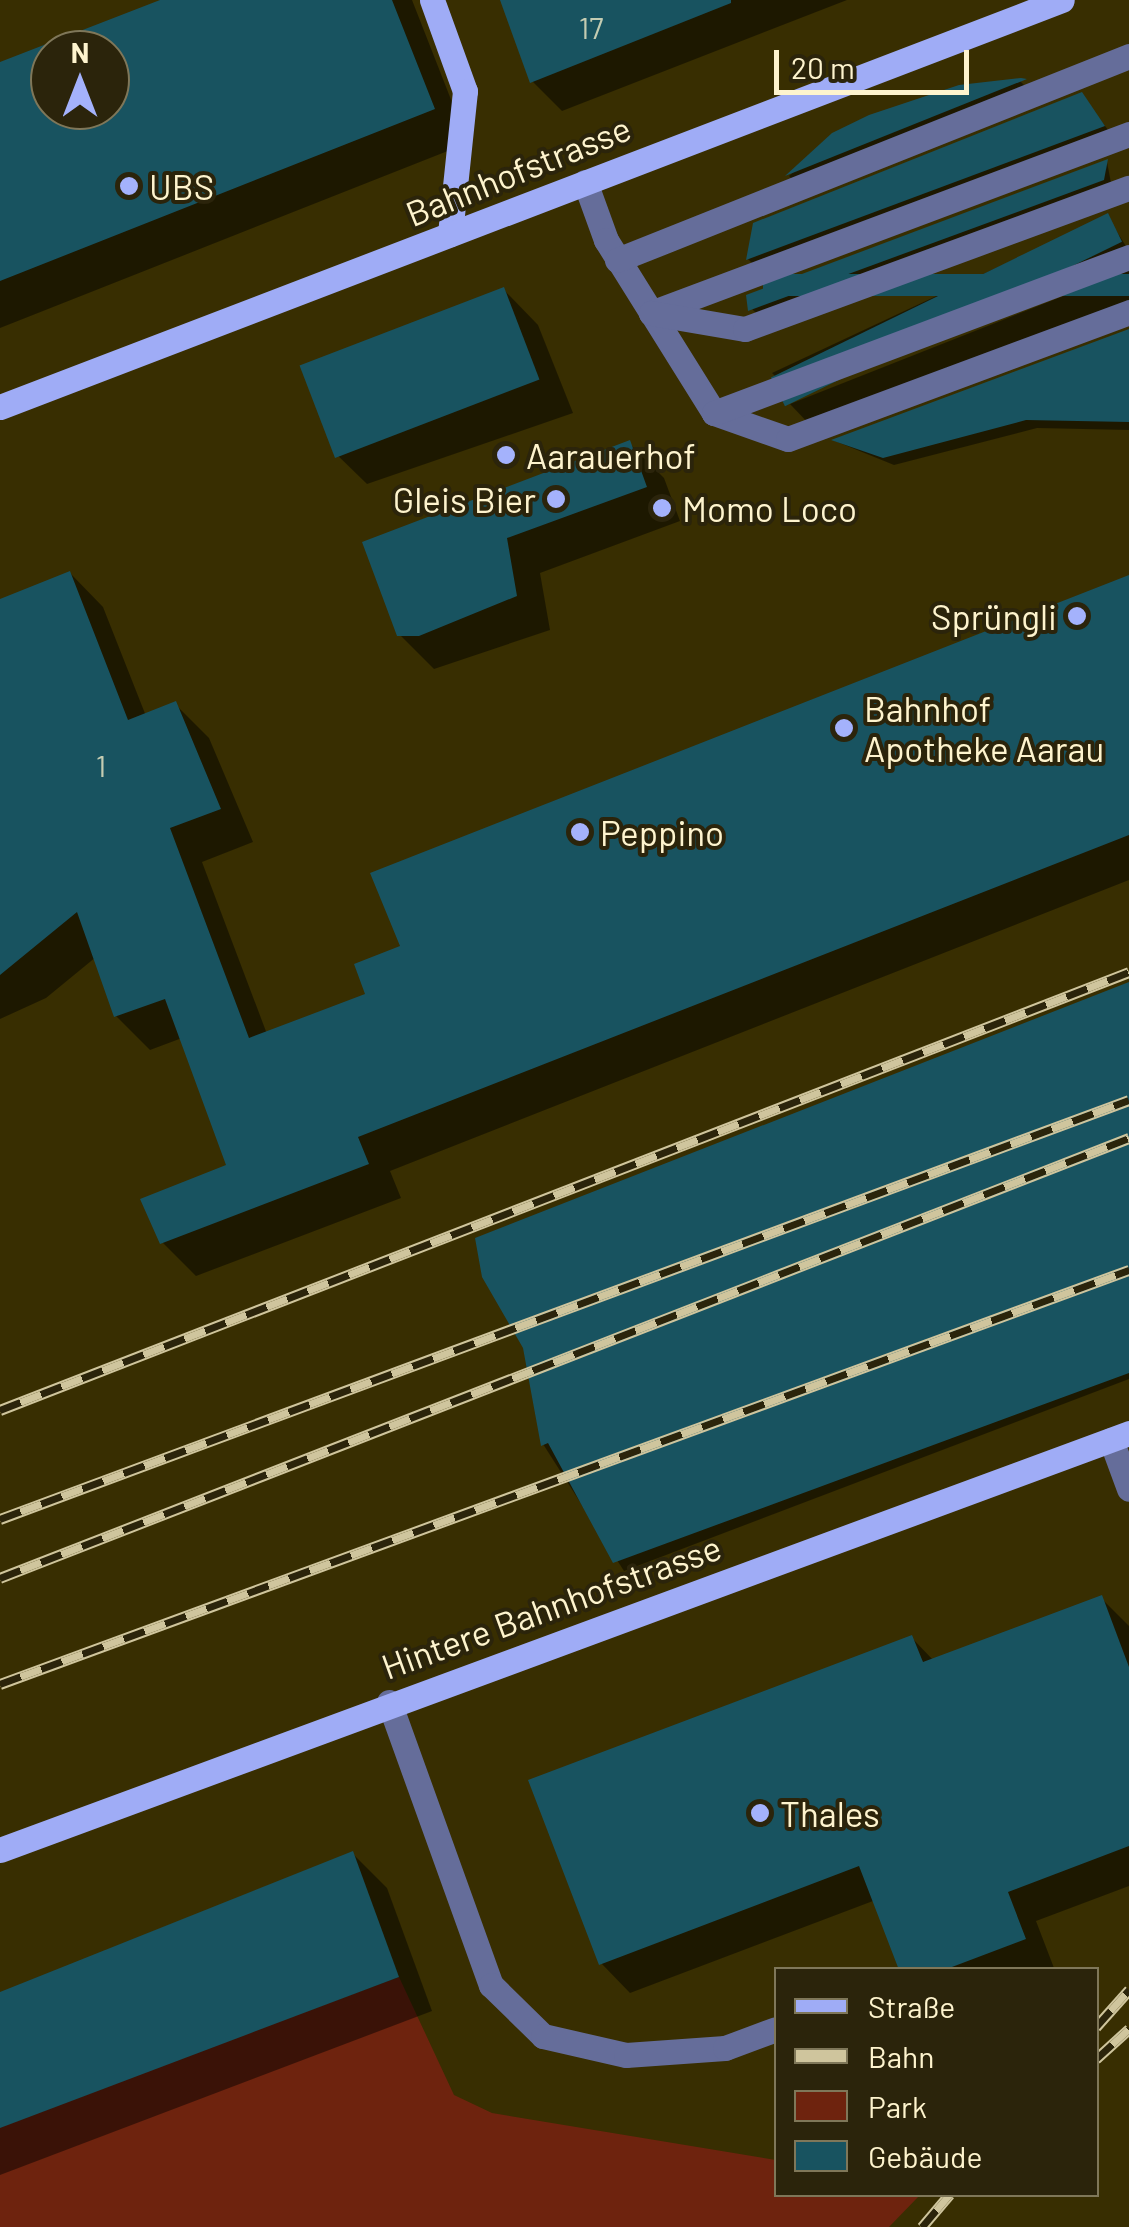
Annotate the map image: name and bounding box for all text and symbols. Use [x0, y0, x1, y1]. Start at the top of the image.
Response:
house number: 17 [579, 9, 603, 45]
north arrow [30, 30, 130, 130]
scale bar [779, 30, 974, 92]
text: N [71, 35, 89, 69]
text: 20 m [791, 49, 855, 85]
street label: Bahnhofstrasse [400, 106, 636, 234]
place label: UBS [149, 165, 214, 207]
marker: UBS [118, 175, 140, 197]
place label: Aarauerhof [526, 434, 696, 476]
marker: Aarauerhof [495, 444, 517, 466]
place label: Gleis Bier [393, 478, 536, 520]
place label: Momo Loco [682, 487, 857, 529]
marker: Gleis Bier [545, 488, 567, 510]
marker: Momo Loco [651, 497, 673, 519]
place label: Sprüngli [931, 595, 1057, 637]
marker: Sprüngli [1066, 605, 1088, 627]
place label: Bahnhof Apotheke Aarau [864, 687, 1104, 769]
marker: Bahnhof Apotheke Aarau [833, 717, 855, 739]
house number: 1 [96, 747, 106, 783]
place label: Peppino [600, 811, 724, 853]
marker: Peppino [569, 821, 591, 843]
street label: Hintere Bahnhofstrasse [375, 1525, 727, 1687]
place label: Thales [780, 1792, 880, 1834]
marker: Thales [749, 1802, 771, 1824]
legend [774, 1967, 1099, 2197]
text: Straße [868, 1988, 955, 2024]
text: Bahn [868, 2038, 934, 2074]
text: Park [868, 2088, 927, 2124]
text: Gebäude [868, 2138, 982, 2174]

